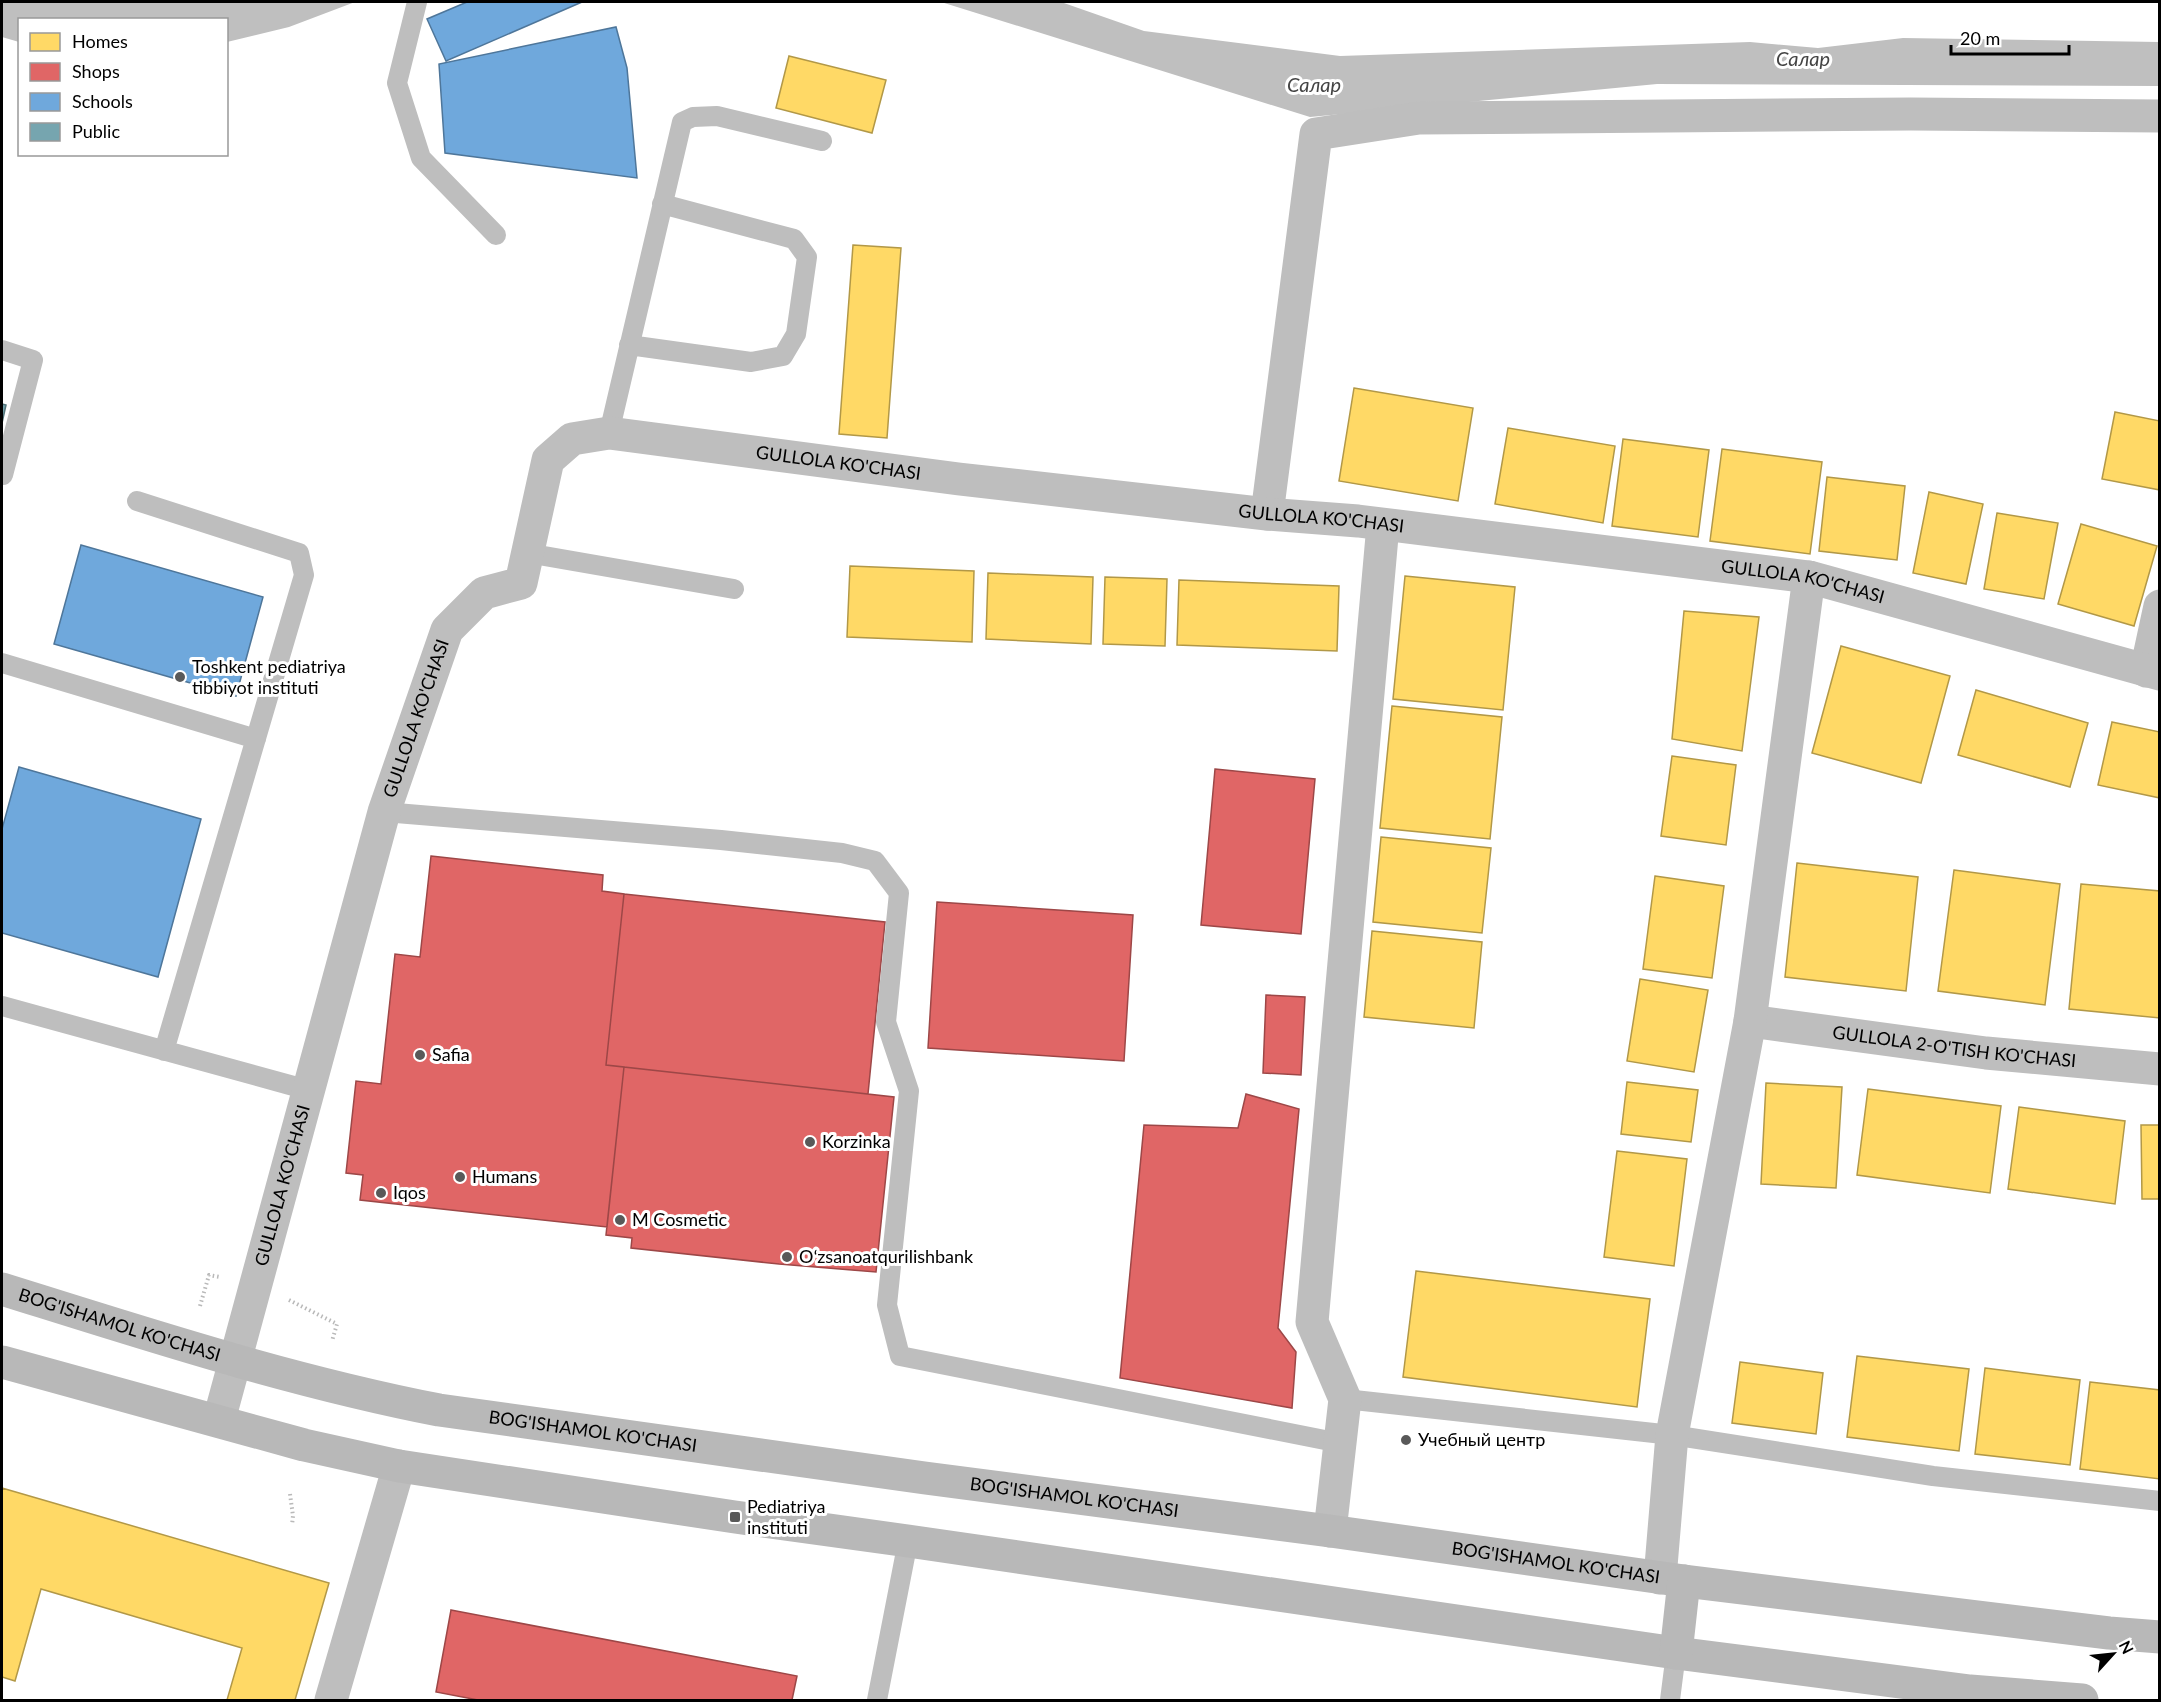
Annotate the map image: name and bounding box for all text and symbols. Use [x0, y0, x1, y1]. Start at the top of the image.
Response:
legend [18, 18, 228, 156]
scale bar [1951, 18, 2070, 56]
text: 20 m [1960, 27, 2000, 49]
text: Homes [72, 30, 128, 52]
water label: Салар [1776, 46, 1830, 70]
text: Shops [72, 60, 120, 82]
water label: Салар [1287, 72, 1341, 96]
text: Schools [72, 90, 133, 112]
text: Public [72, 120, 120, 142]
street label: GULLOLA KO'CHASI [755, 440, 922, 484]
street label: GULLOLA KO'CHASI [1237, 499, 1405, 537]
street label: GULLOLA KO'CHASI [1720, 554, 1887, 607]
street label: GULLOLA KO'CHASI [378, 636, 453, 800]
place label: Toshkent pediatriya tibbiyot instituti [192, 655, 346, 698]
marker: Toshkent pediatriya tibbiyot instituti [173, 670, 187, 684]
street label: GULLOLA 2-O'TISH KO'CHASI [1831, 1020, 2077, 1071]
place label: Safia [432, 1043, 470, 1065]
marker: Safia [413, 1048, 427, 1062]
street label: GULLOLA KO'CHASI [249, 1102, 314, 1268]
place label: Korzinka [822, 1130, 891, 1152]
marker: Korzinka [803, 1135, 817, 1149]
place label: Humans [472, 1165, 537, 1187]
marker: Humans [453, 1170, 467, 1184]
place label: Iqos [393, 1181, 426, 1203]
marker: Iqos [374, 1186, 388, 1200]
place label: M Cosmetic [632, 1208, 727, 1230]
marker: M Cosmetic [613, 1213, 627, 1227]
place label: Oʻzsanoatqurilishbank [799, 1245, 974, 1267]
marker: Oʻzsanoatqurilishbank [780, 1250, 794, 1264]
street label: BOG'ISHAMOL KO'CHASI [16, 1283, 223, 1366]
street label: BOG'ISHAMOL KO'CHASI [487, 1405, 699, 1456]
place label: Учебный центр [1418, 1428, 1545, 1450]
marker: Учебный центр [1399, 1433, 1413, 1447]
street label: BOG'ISHAMOL KO'CHASI [969, 1472, 1180, 1521]
place label: Pediatriya instituti [747, 1495, 825, 1538]
marker: Pediatriya instituti [728, 1510, 742, 1524]
street label: BOG'ISHAMOL KO'CHASI [1450, 1536, 1662, 1588]
north arrow [2083, 1624, 2143, 1684]
text: N [2116, 1637, 2138, 1657]

